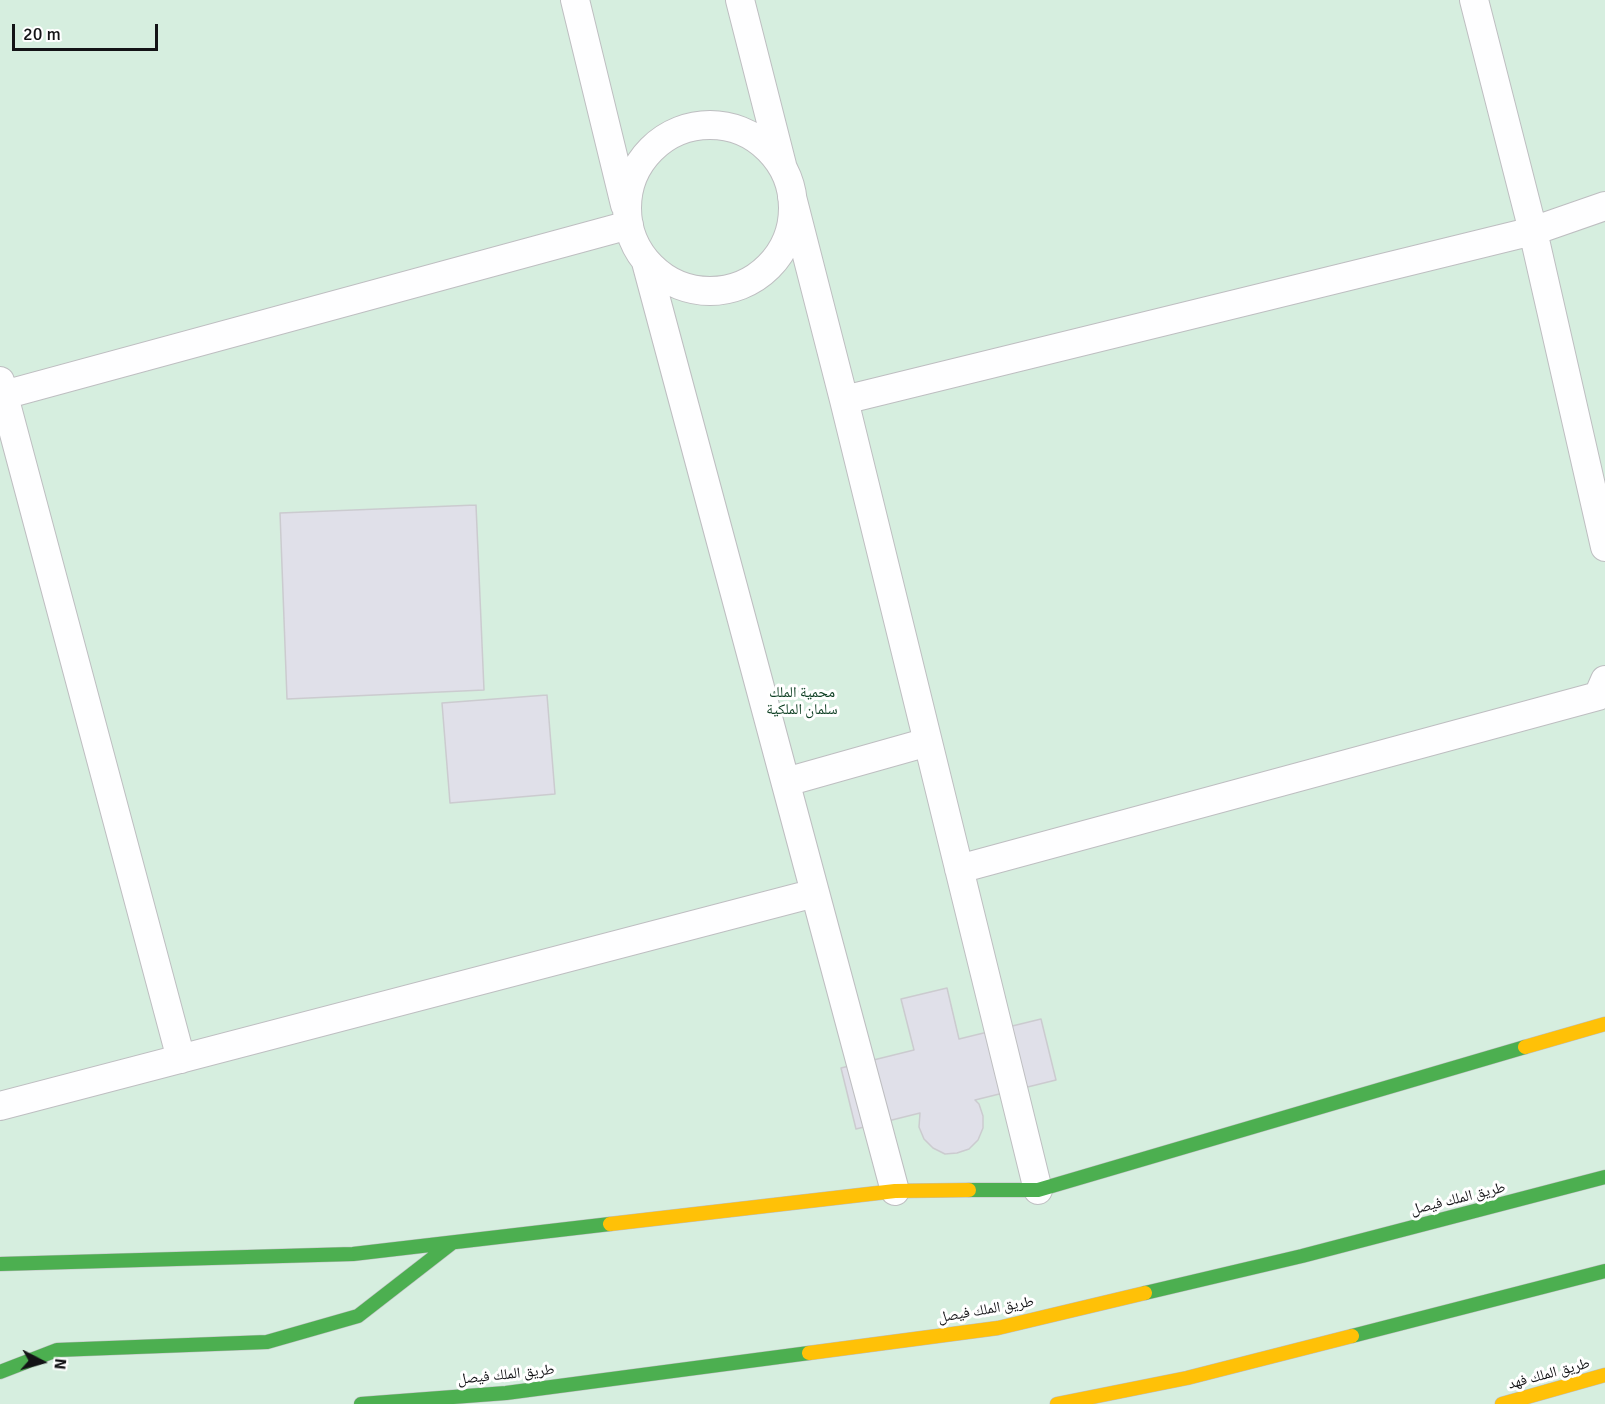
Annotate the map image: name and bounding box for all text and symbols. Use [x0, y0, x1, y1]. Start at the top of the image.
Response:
scale bar [15, 12, 160, 50]
text: 20 m [23, 23, 61, 45]
park label: محمية الملك سلمان الملكية [766, 684, 838, 719]
street label: طريق الملك فيصل [1409, 1179, 1507, 1219]
street label: طريق الملك فيصل [937, 1293, 1035, 1327]
north arrow [12, 1332, 72, 1392]
street label: طريق الملك فهد [1506, 1354, 1592, 1394]
text: N [49, 1357, 70, 1370]
street label: طريق الملك فيصل [457, 1361, 555, 1389]

